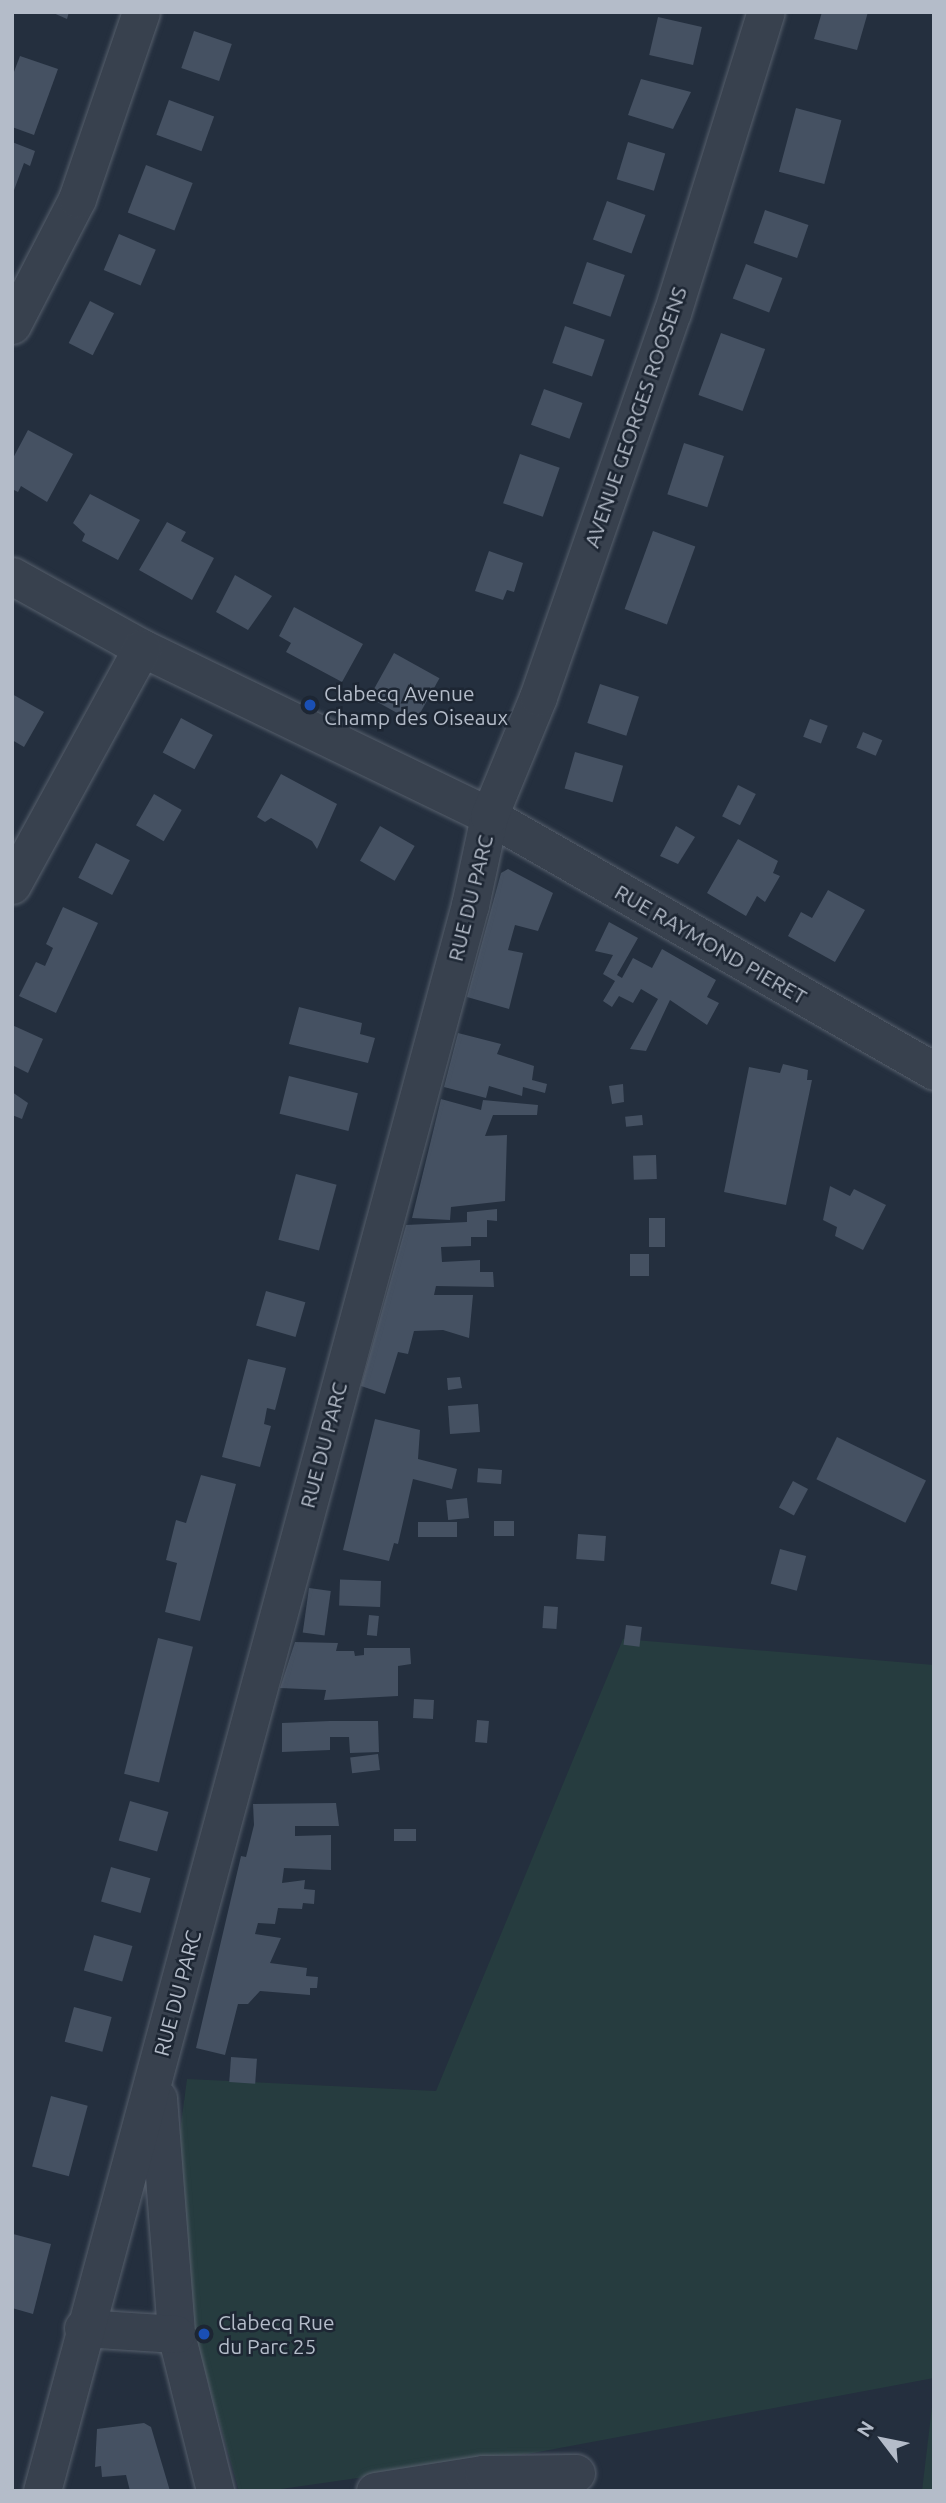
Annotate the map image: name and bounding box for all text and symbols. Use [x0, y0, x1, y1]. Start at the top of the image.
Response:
street label: AVENUE GEORGES ROOSENS [578, 283, 692, 551]
place label: Clabecq Avenue Champ des Oiseaux [324, 680, 508, 730]
marker: Clabecq Avenue Champ des Oiseaux [302, 697, 318, 713]
street label: RUE DU PARC [442, 832, 498, 964]
street label: RUE RAYMOND PIERET [611, 879, 811, 1009]
street label: RUE DU PARC [294, 1379, 352, 1511]
street label: RUE DU PARC [148, 1927, 206, 2059]
place label: Clabecq Rue du Parc 25 [218, 2309, 335, 2359]
marker: Clabecq Rue du Parc 25 [196, 2326, 212, 2342]
north arrow [848, 2405, 918, 2475]
text: N [852, 2417, 878, 2441]

